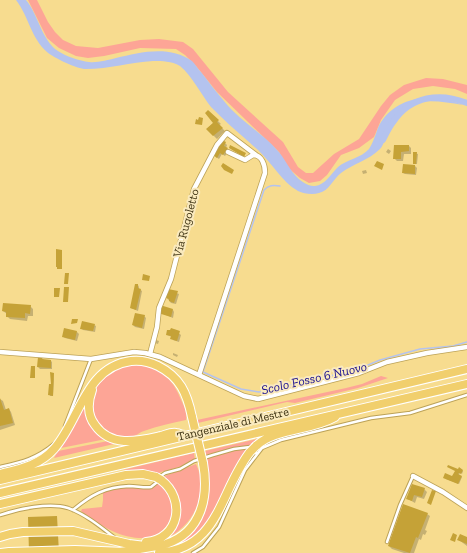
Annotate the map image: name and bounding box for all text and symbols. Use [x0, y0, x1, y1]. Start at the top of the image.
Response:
street label: Via Rugoletto [170, 187, 202, 260]
water label: Scolo Fosso 6 Nuovo [260, 359, 368, 397]
street label: Tangenziale di Mestre [176, 404, 291, 444]

